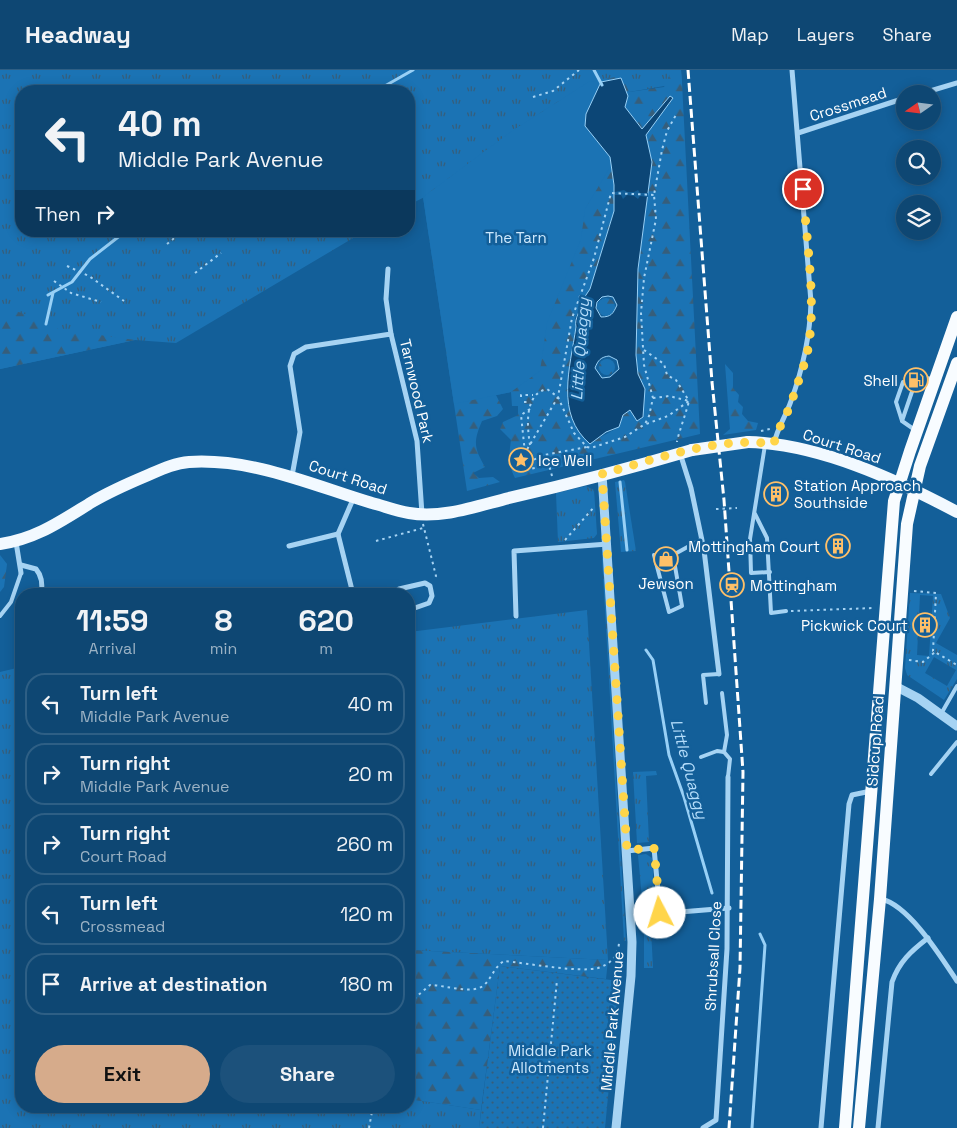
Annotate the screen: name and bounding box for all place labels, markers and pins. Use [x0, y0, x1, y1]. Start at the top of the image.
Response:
pin [782, 168, 824, 210]
fuel station icon: Shell [903, 367, 929, 393]
place label: Shell [863, 371, 898, 390]
place icon: Ice Well [508, 447, 534, 473]
place label: Ice Well [538, 451, 592, 470]
place label: Station Approach Southside [794, 476, 921, 512]
building icon: Station Approach Southside [763, 481, 789, 507]
building icon: Mottingham Court [825, 533, 851, 559]
place label: Mottingham Court [688, 537, 820, 556]
shop icon: Jewson [653, 546, 679, 572]
station icon: Mottingham [719, 572, 745, 598]
place label: Jewson [638, 574, 694, 593]
place label: Mottingham [750, 576, 837, 595]
building icon: Pickwick Court [912, 612, 938, 638]
place label: Pickwick Court [801, 616, 908, 635]

